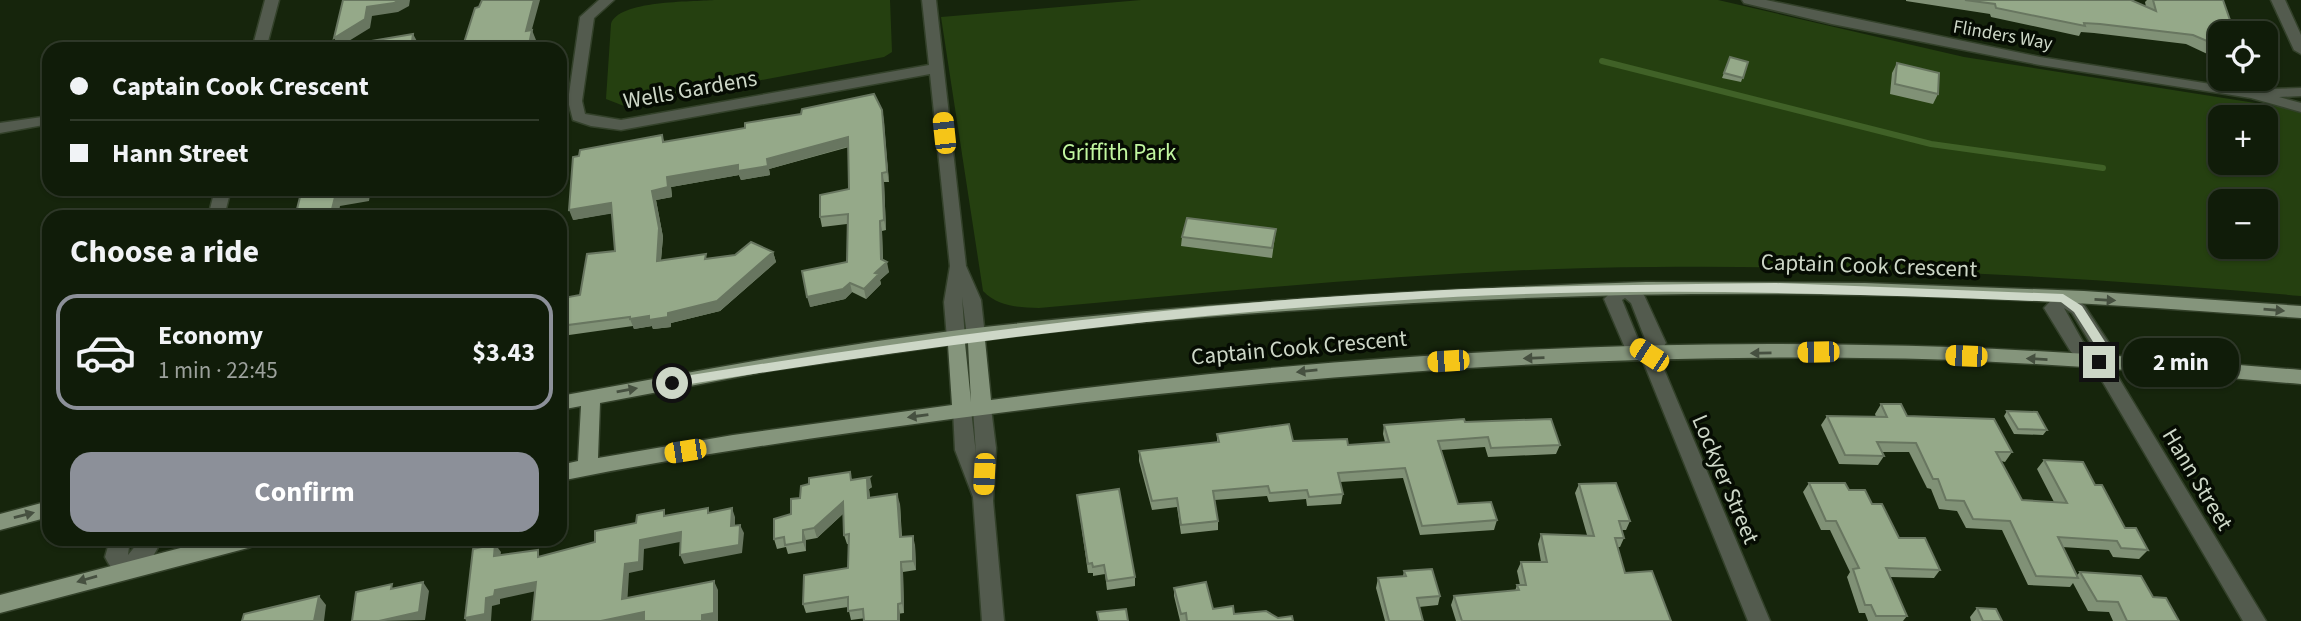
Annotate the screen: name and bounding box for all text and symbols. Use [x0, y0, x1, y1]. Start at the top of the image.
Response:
street label: Flinders Way [1951, 13, 2055, 58]
map controls [2208, 21, 2278, 259]
button: locate [2208, 21, 2278, 91]
street label: Wells Gardens [621, 61, 760, 117]
text: Captain Cook Crescent [112, 68, 369, 105]
button: + [2208, 105, 2278, 175]
car [932, 111, 957, 155]
text: Hann Street [112, 135, 249, 172]
park label: Griffith Park [1062, 136, 1177, 169]
button: − [2208, 189, 2278, 259]
text: Choose a ride [70, 229, 259, 275]
street label: Captain Cook Crescent [1760, 245, 1978, 286]
one-way arrow [2094, 295, 2116, 306]
one-way arrow [2263, 304, 2285, 315]
text: Economy [158, 317, 263, 354]
icon: car [74, 321, 137, 384]
street label: Captain Cook Crescent [1190, 322, 1409, 373]
text: $3.43 [472, 334, 535, 371]
car [1626, 335, 1673, 375]
callout: 2 min [2124, 338, 2239, 386]
car [1797, 341, 1840, 363]
car [1945, 345, 1988, 367]
route end [2083, 346, 2115, 378]
text: 2 min [2153, 346, 2209, 379]
one-way arrow [1750, 347, 1772, 359]
car [1427, 349, 1470, 373]
one-way arrow [1522, 352, 1544, 363]
one-way arrow [2026, 353, 2048, 364]
text: 1 min · 22:45 [158, 354, 278, 387]
one-way arrow [1295, 366, 1317, 377]
route start [656, 367, 688, 399]
one-way arrow [616, 384, 638, 395]
street label: Lockyer Street [1683, 409, 1768, 549]
one-way arrow [906, 411, 928, 422]
street label: Hann Street [2154, 422, 2241, 537]
car [663, 437, 708, 465]
button: Confirm [70, 452, 539, 532]
car [973, 452, 996, 496]
one-way arrow [14, 509, 36, 520]
one-way arrow [76, 575, 97, 585]

